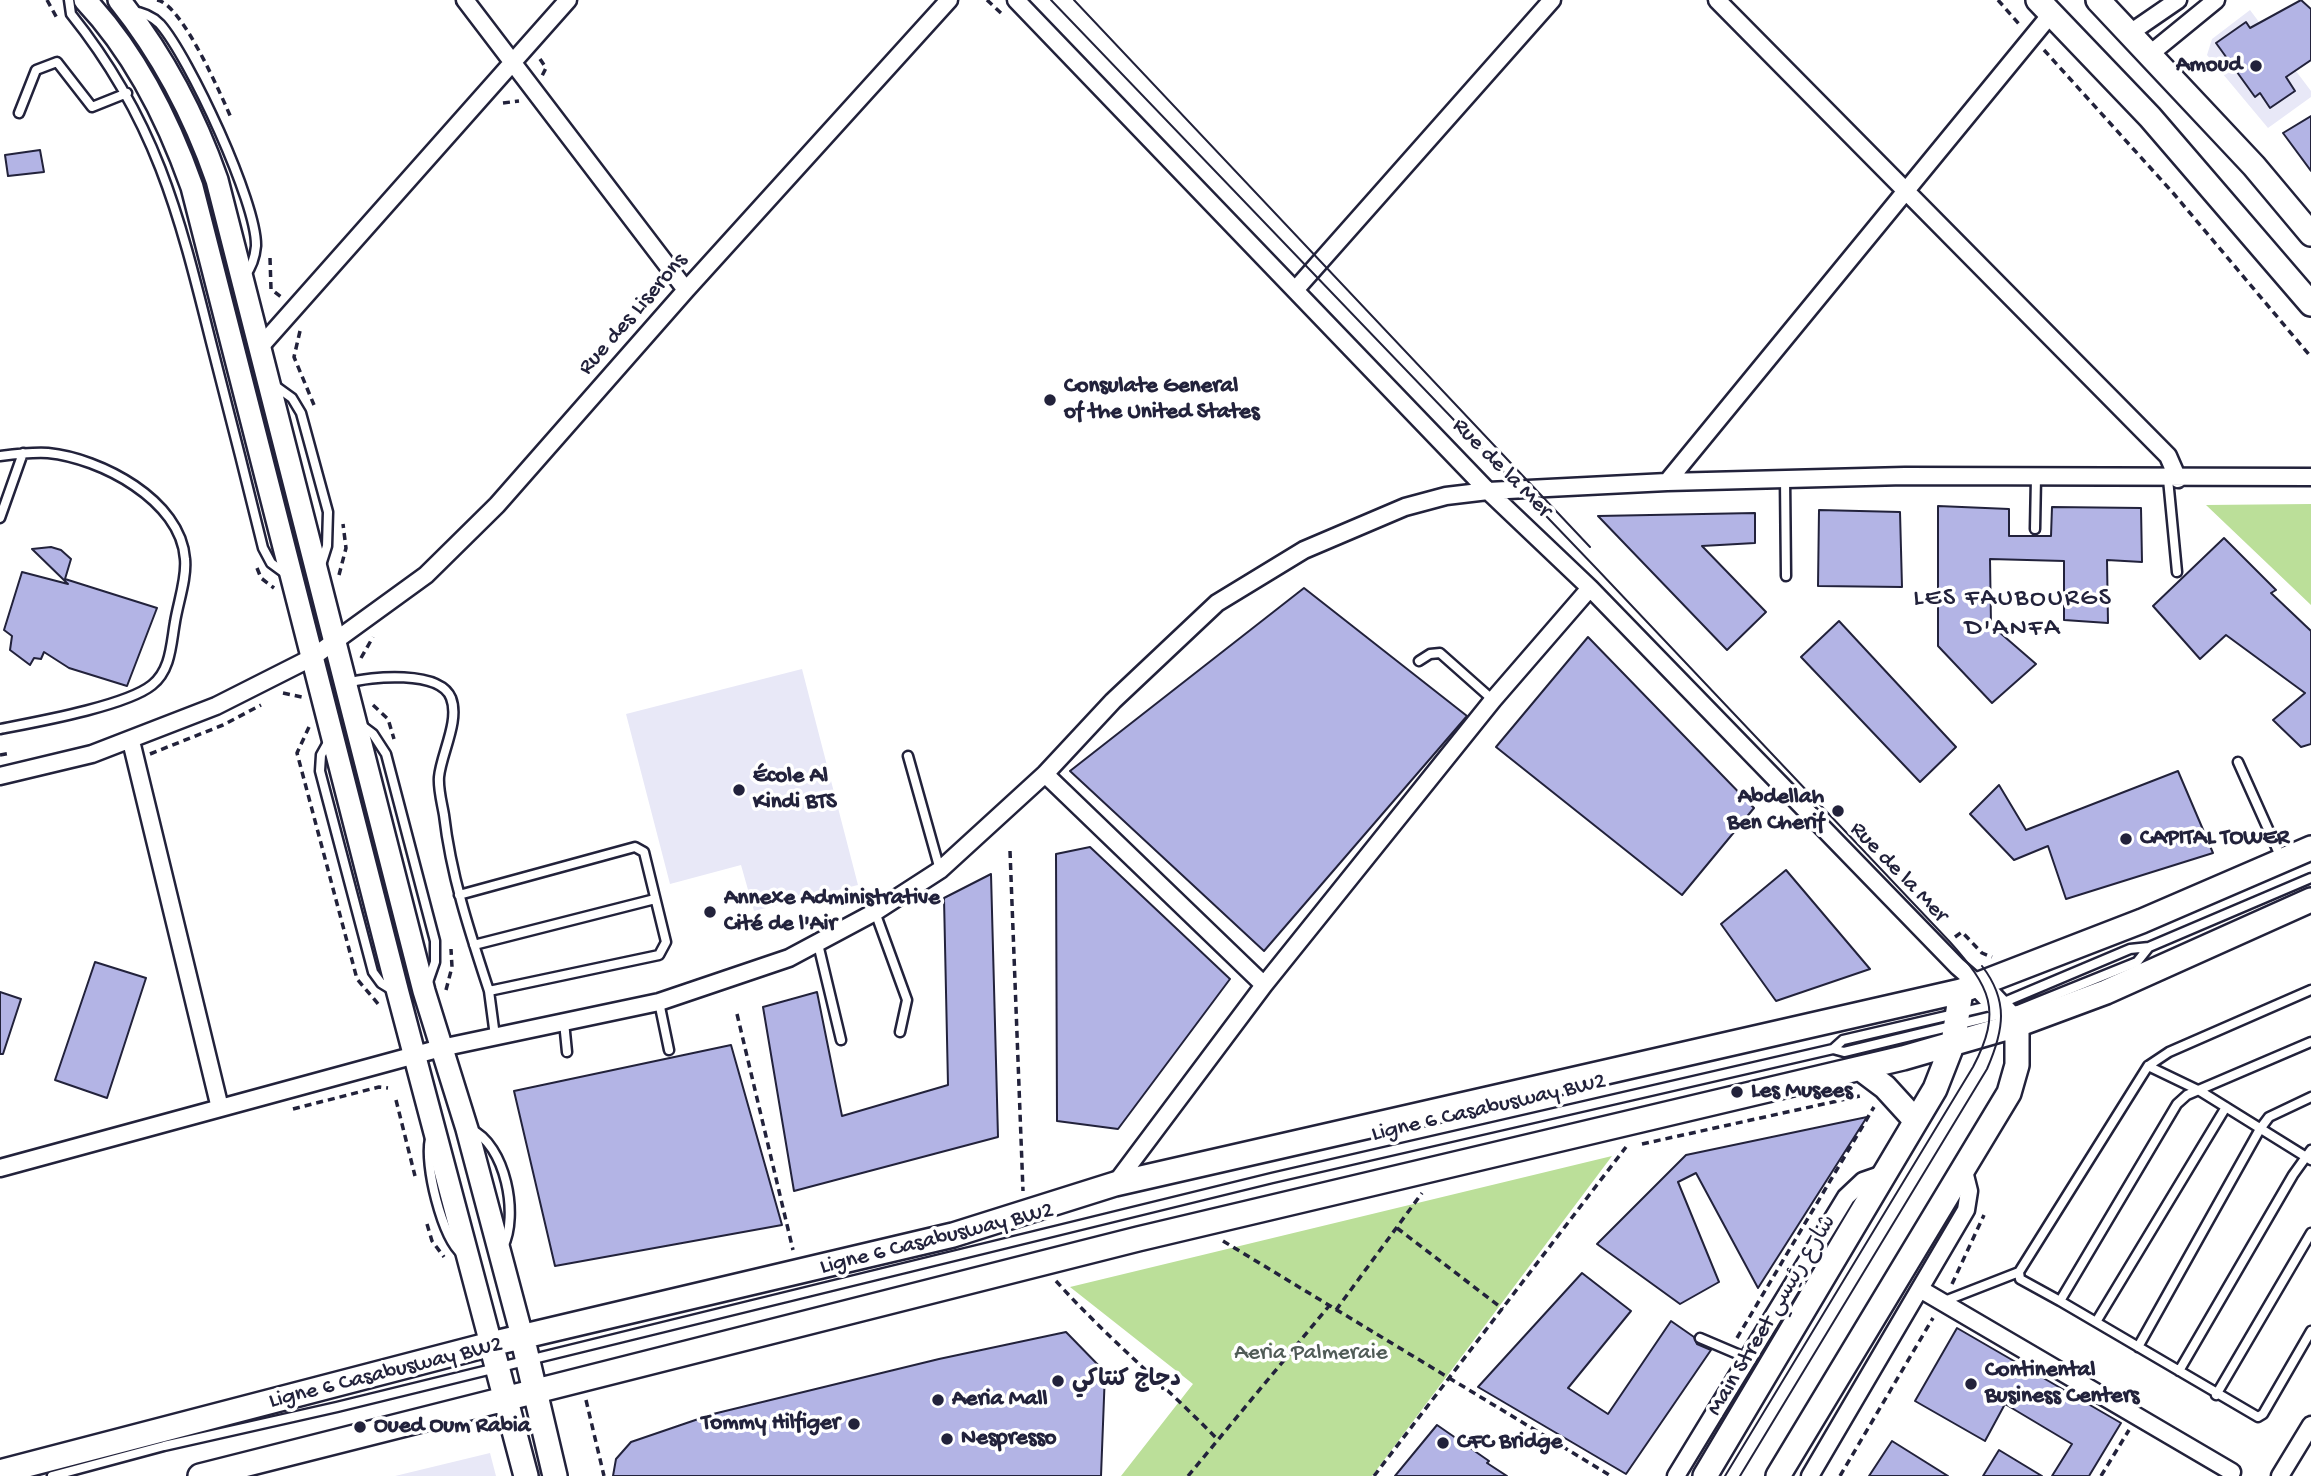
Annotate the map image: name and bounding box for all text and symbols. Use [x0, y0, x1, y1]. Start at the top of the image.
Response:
place label: Amoud [2176, 52, 2242, 80]
marker: Amoud [2248, 58, 2264, 74]
street label: Rue des Liserons [574, 248, 694, 382]
place label: Consulate General of the United States [1064, 373, 1259, 427]
marker: Consulate General of the United States [1042, 392, 1058, 408]
street label: Rue de la Mer [1445, 413, 1557, 525]
district label: LES FAUBOURGS D'ANFA [1915, 584, 2111, 646]
place label: École Al Kindi BTS [753, 763, 837, 817]
marker: École Al Kindi BTS [731, 782, 747, 798]
place label: Abdellah Ben Cherif [1727, 784, 1824, 838]
marker: Abdellah Ben Cherif [1830, 803, 1846, 819]
street label: Rue de la Mer [1843, 817, 1953, 929]
place label: CAPITAL TOWER [2140, 825, 2289, 853]
marker: CAPITAL TOWER [2118, 831, 2134, 847]
place label: Annexe Administrative Cité de l'Air [724, 885, 940, 939]
marker: Annexe Administrative Cité de l'Air [702, 904, 718, 920]
street label: Ligne 6 Casabusway BW2 [1369, 1069, 1609, 1149]
place label: Les Musees [1751, 1078, 1853, 1106]
marker: Les Musees [1729, 1084, 1745, 1100]
street label: Ligne 6 Casabusway BW2 [817, 1198, 1057, 1282]
street label: Main Street شارع رئيسي [1702, 1211, 1844, 1421]
street label: Ligne 6 Casabusway BW2 [266, 1332, 506, 1416]
park label: Aeria Palmeraie [1234, 1340, 1388, 1368]
place label: Continental Business Centers [1985, 1357, 2139, 1411]
place label: دجاج كنتاكي [1072, 1367, 1181, 1395]
marker: دجاج كنتاكي [1050, 1373, 1066, 1389]
marker: Continental Business Centers [1963, 1376, 1979, 1392]
place label: Aeria Mall [952, 1386, 1048, 1414]
marker: Aeria Mall [930, 1392, 946, 1408]
place label: Tommy Hilfiger [701, 1410, 840, 1438]
place label: Oued Oum Rabia [374, 1413, 531, 1441]
marker: Tommy Hilfiger [846, 1416, 862, 1432]
marker: Oued Oum Rabia [352, 1419, 368, 1435]
place label: Nespresso [961, 1425, 1057, 1453]
place label: CFC Bridge [1457, 1429, 1562, 1457]
marker: Nespresso [939, 1431, 955, 1447]
marker: CFC Bridge [1435, 1435, 1451, 1451]

